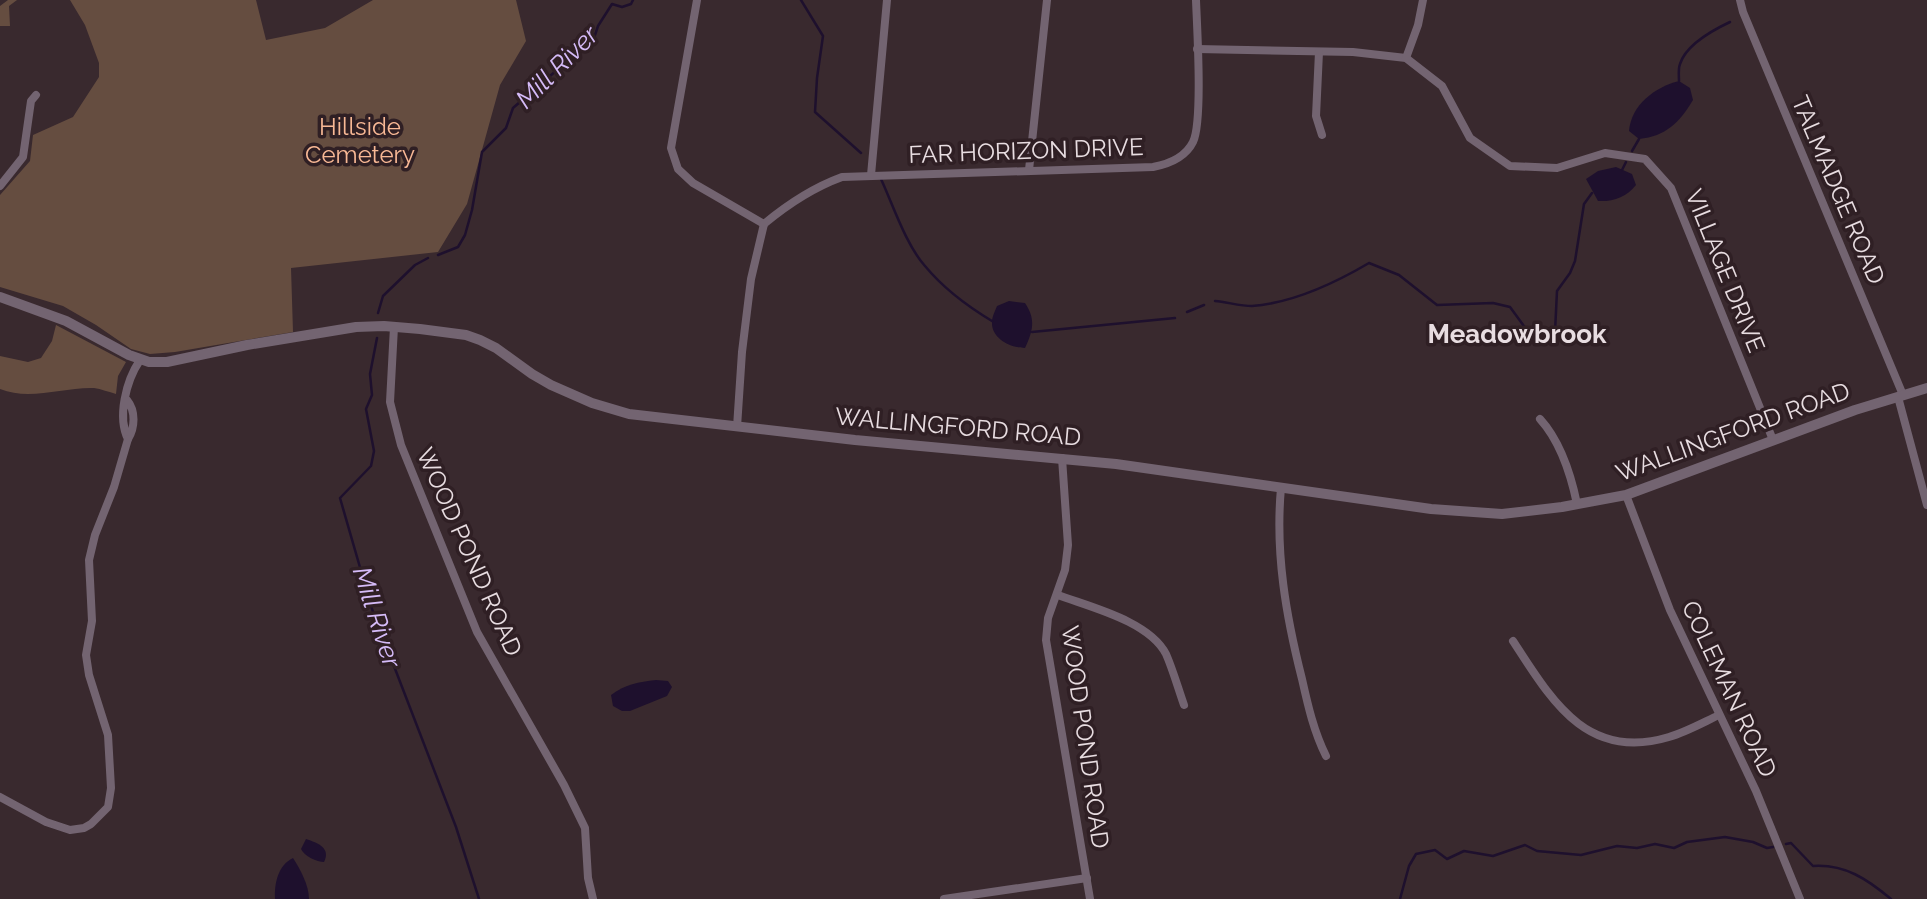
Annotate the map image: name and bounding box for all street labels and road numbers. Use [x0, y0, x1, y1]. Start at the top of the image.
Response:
street label: TALMADGE ROAD [1786, 91, 1891, 288]
street label: FAR HORIZON DRIVE [908, 132, 1144, 169]
street label: VILLAGE DRIVE [1680, 185, 1771, 357]
street label: WALLINGFORD ROAD [1612, 376, 1854, 487]
street label: WALLINGFORD ROAD [834, 401, 1082, 452]
street label: WOOD POND ROAD [410, 443, 528, 660]
street label: COLEMAN ROAD [1676, 596, 1783, 782]
street label: WOOD POND ROAD [1055, 623, 1116, 850]

